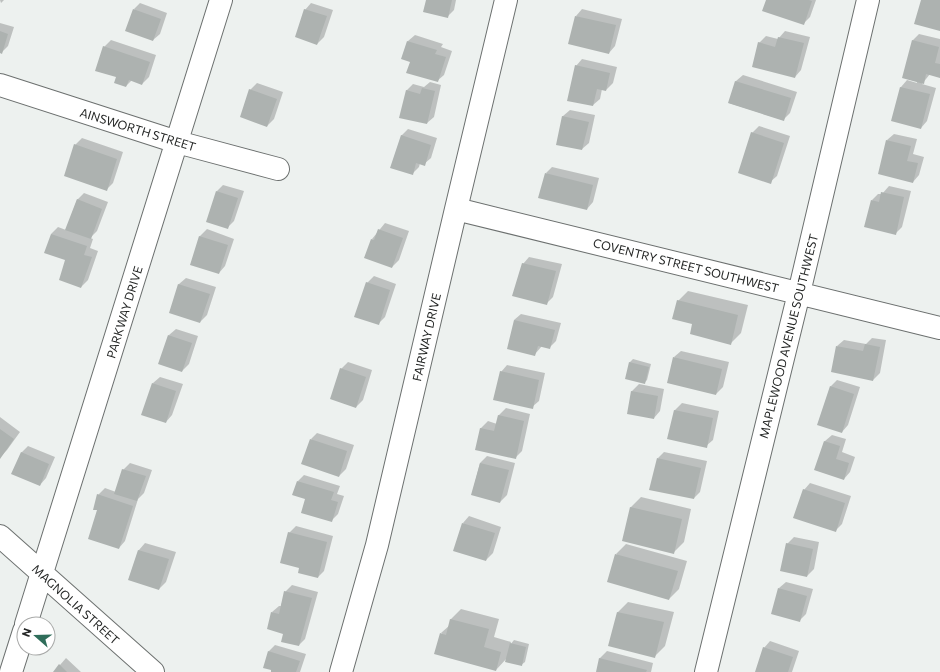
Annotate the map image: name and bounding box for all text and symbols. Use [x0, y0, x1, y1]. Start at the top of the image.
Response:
street label: AINSWORTH STREET [78, 105, 198, 153]
street label: MAPLEWOOD AVENUE SOUTHWEST [756, 232, 820, 440]
street label: COVENTRY STREET SOUTHWEST [592, 235, 781, 295]
street label: PARKWAY DRIVE [103, 264, 145, 360]
street label: FAIRWAY DRIVE [409, 291, 443, 383]
street label: MAGNOLIA STREET [30, 561, 123, 647]
north arrow [16, 616, 56, 656]
text: N [19, 626, 34, 639]

